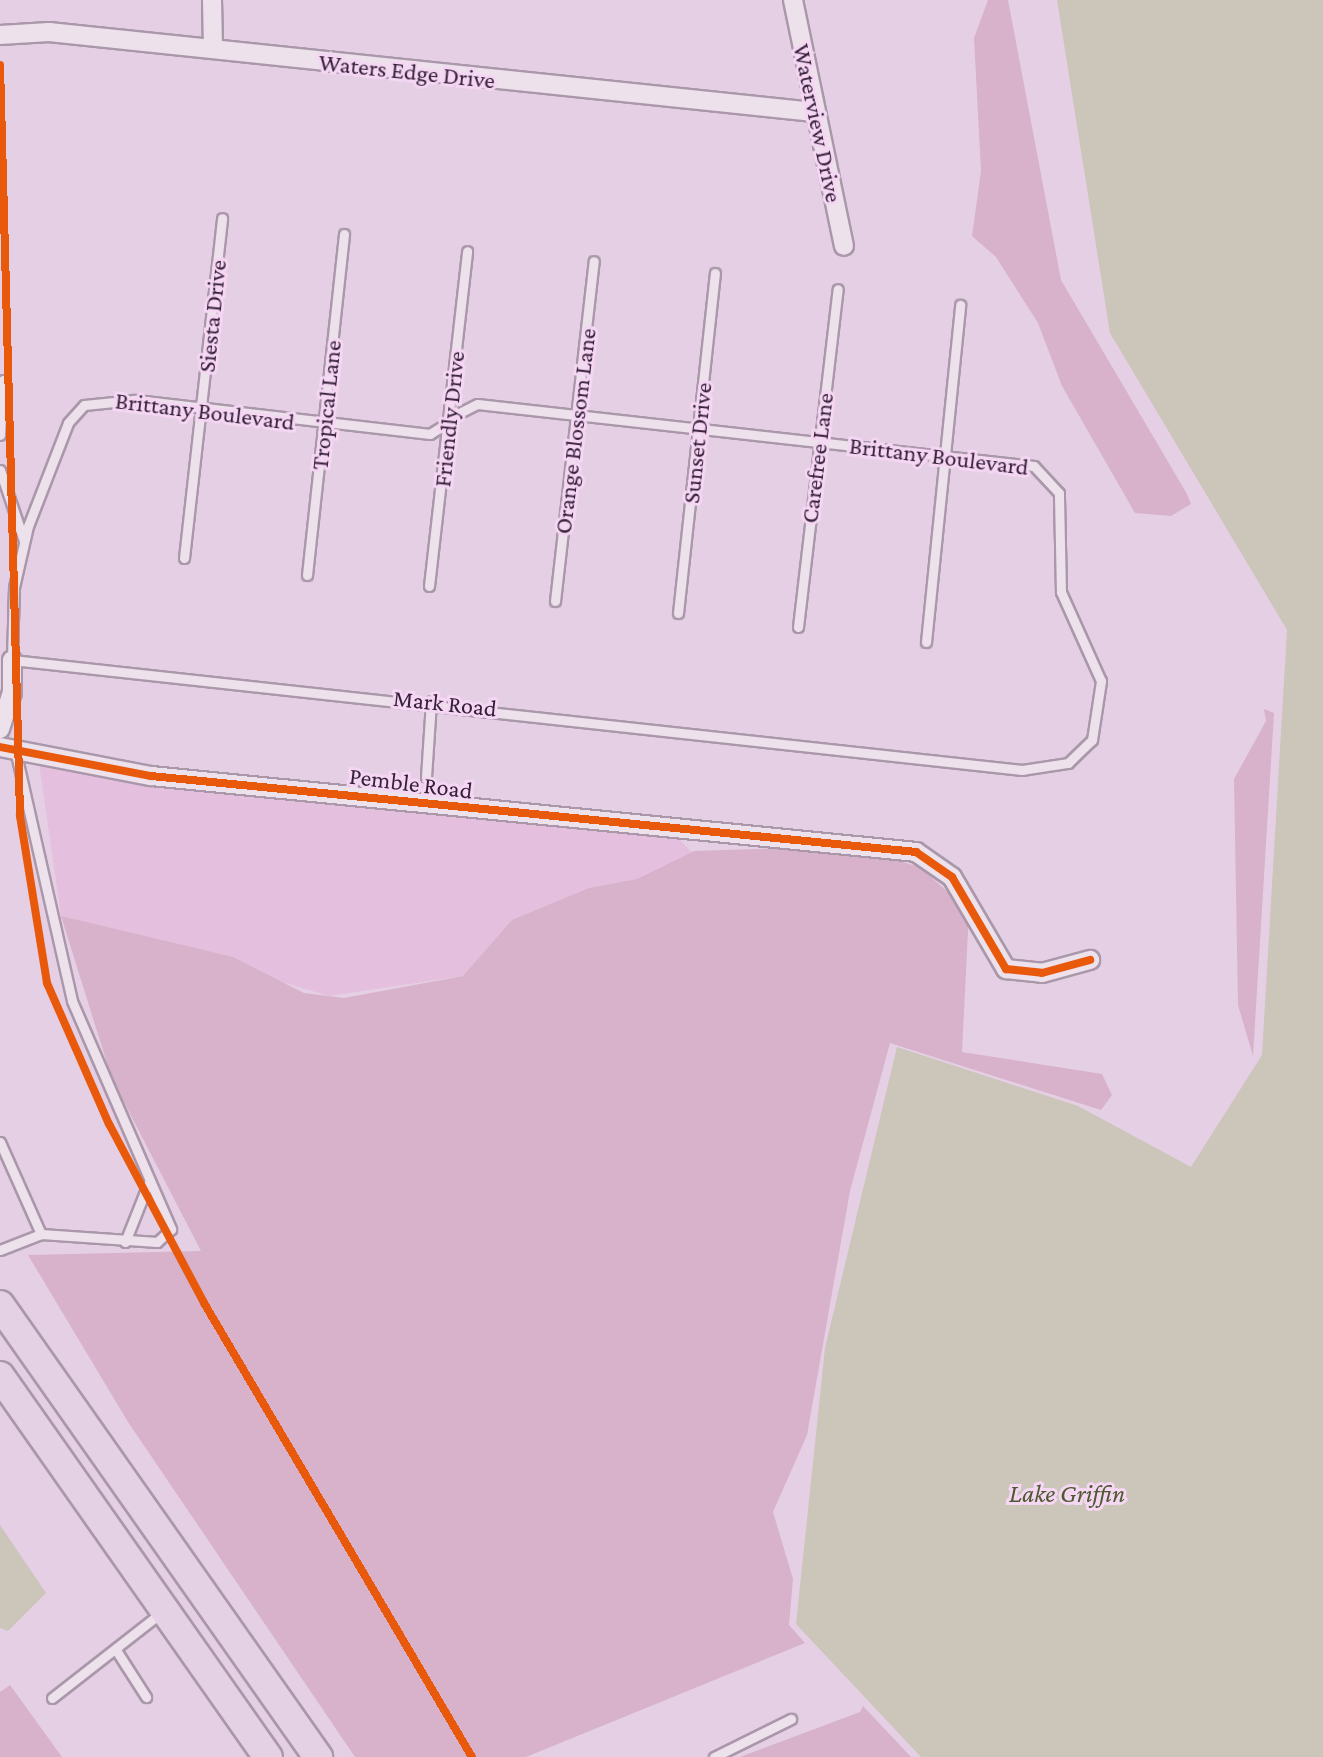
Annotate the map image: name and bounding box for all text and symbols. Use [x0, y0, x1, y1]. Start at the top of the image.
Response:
street label: Waterview Drive [787, 41, 849, 205]
street label: Waters Edge Drive [317, 47, 497, 95]
street label: Siesta Drive [192, 258, 232, 374]
street label: Orange Blossom Lane [548, 326, 602, 536]
street label: Tropical Lane [305, 339, 347, 471]
street label: Friendly Drive [428, 350, 470, 488]
street label: Sunset Drive [676, 381, 718, 505]
street label: Brittany Boulevard [114, 386, 296, 436]
street label: Carefree Lane [795, 391, 839, 525]
street label: Brittany Boulevard [848, 431, 1030, 481]
street label: Mark Road [392, 683, 498, 723]
street label: Pemble Road [348, 761, 474, 805]
water label: Lake Griffin [1009, 1478, 1125, 1510]

